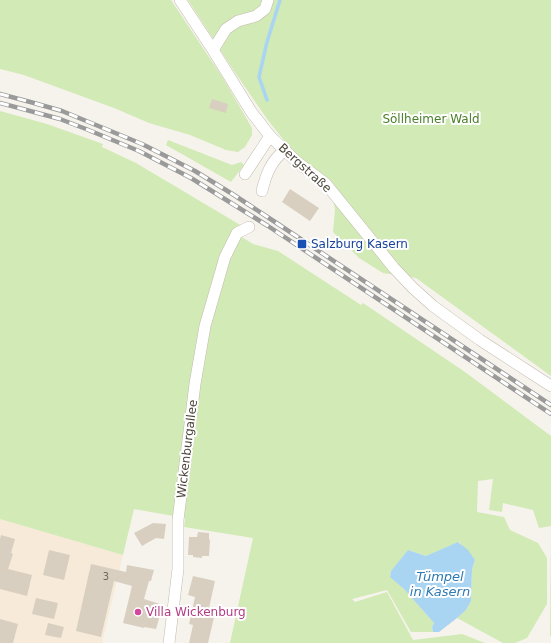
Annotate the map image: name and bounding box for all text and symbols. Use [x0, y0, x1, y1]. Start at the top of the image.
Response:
park label: Söllheimer Wald [382, 112, 480, 126]
street label: Bergstraße [276, 141, 334, 195]
place label: Salzburg Kasern [311, 237, 408, 251]
marker: Salzburg Kasern [296, 238, 308, 250]
street label: Wickenburgallee [174, 399, 200, 499]
water label: Tümpel in Kasern [410, 569, 470, 599]
house number: 3 [103, 571, 109, 582]
place label: Villa Wickenburg [146, 605, 246, 619]
marker: Villa Wickenburg [133, 607, 143, 617]

